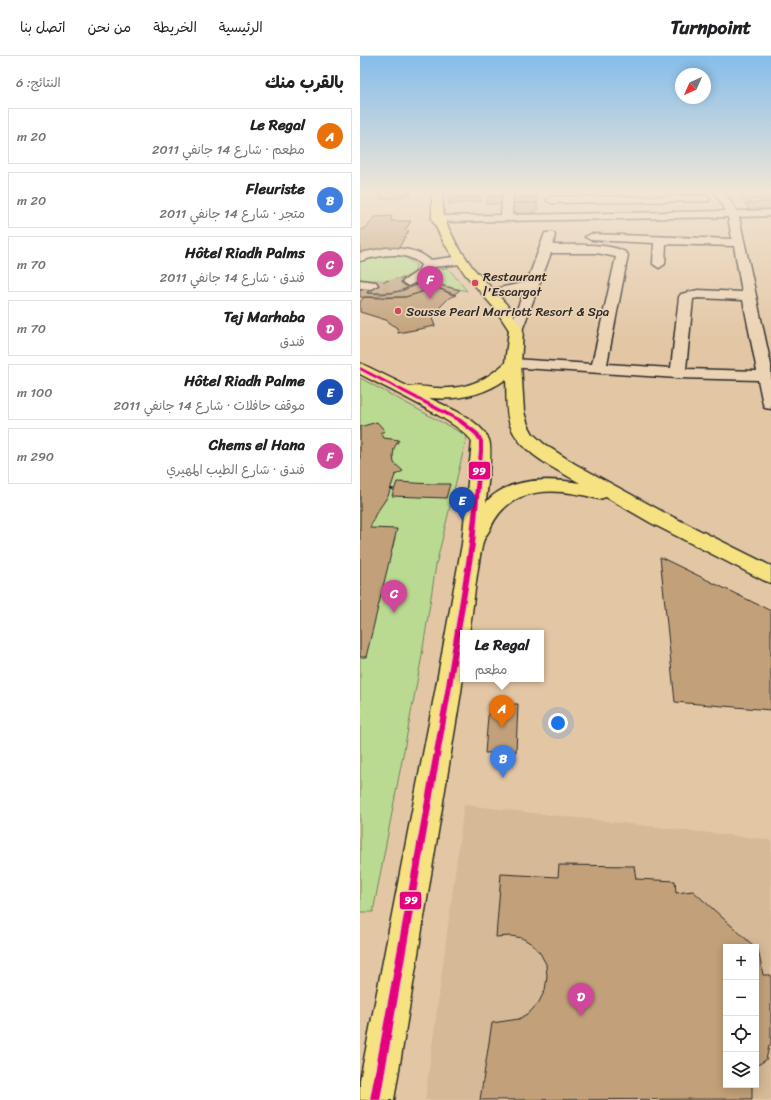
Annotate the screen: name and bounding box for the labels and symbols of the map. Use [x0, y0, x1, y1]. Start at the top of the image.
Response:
north arrow [675, 68, 711, 104]
place label: Restaurant l'Escargot [483, 265, 548, 303]
pin: F [417, 266, 443, 299]
marker: Restaurant l'Escargot [470, 278, 480, 288]
place label: Sousse Pearl Marriott Resort & Spa [406, 300, 610, 323]
marker: Sousse Pearl Marriott Resort & Spa [393, 306, 403, 316]
line badge: 99 [468, 461, 491, 480]
text: 99 [472, 462, 486, 481]
pin: E [449, 487, 475, 520]
pin: C [381, 580, 407, 613]
pin: A [489, 695, 515, 728]
your location [548, 713, 568, 733]
pin: B [490, 745, 516, 778]
line badge: 99 [399, 891, 422, 910]
text: 99 [404, 891, 418, 910]
pin: D [568, 983, 594, 1016]

